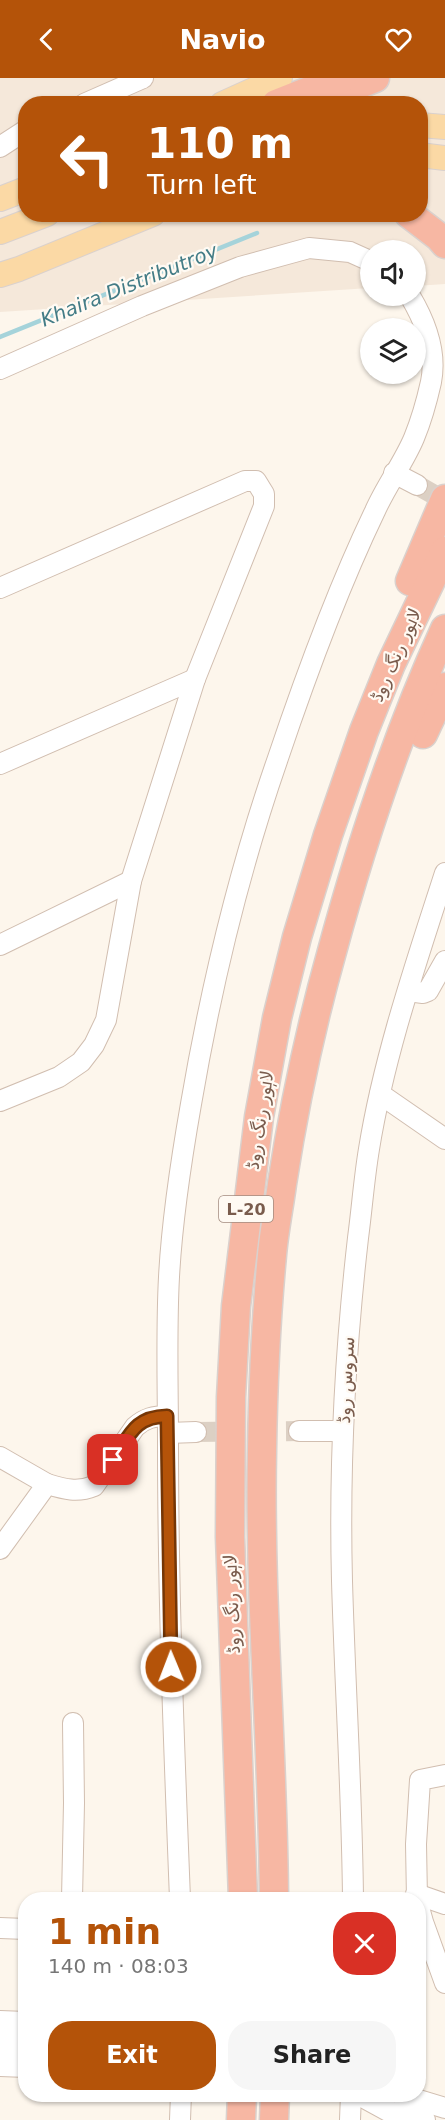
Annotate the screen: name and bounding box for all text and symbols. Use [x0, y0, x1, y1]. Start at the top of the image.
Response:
icon: back [30, 23, 63, 56]
icon: heart [382, 23, 415, 56]
text: Navio [179, 24, 266, 55]
text: 110 m [147, 119, 293, 168]
icon: left [48, 120, 126, 198]
text: Turn left [147, 169, 257, 200]
water label: Khaira Distributroy [37, 238, 222, 332]
map controls [360, 240, 426, 384]
button: sound [360, 240, 426, 306]
button: layers [360, 318, 426, 384]
street label: لاہور رنگ روڈ [366, 605, 427, 705]
street label: لاہور رنگ روڈ [241, 1069, 280, 1171]
road number: L-20 [219, 1196, 273, 1222]
street label: سروس روڈ [333, 1336, 359, 1424]
pin [87, 1434, 138, 1485]
icon: arrive [96, 1443, 129, 1476]
street label: لاہور رنگ روڈ [219, 1554, 246, 1654]
position arrow [139, 1635, 203, 1699]
text: 1 min [48, 1911, 161, 1952]
button: close [333, 1912, 396, 1975]
text: 140 m · 08:03 [48, 1954, 189, 1978]
button: Exit [48, 2021, 216, 2090]
button: Share [228, 2021, 396, 2090]

